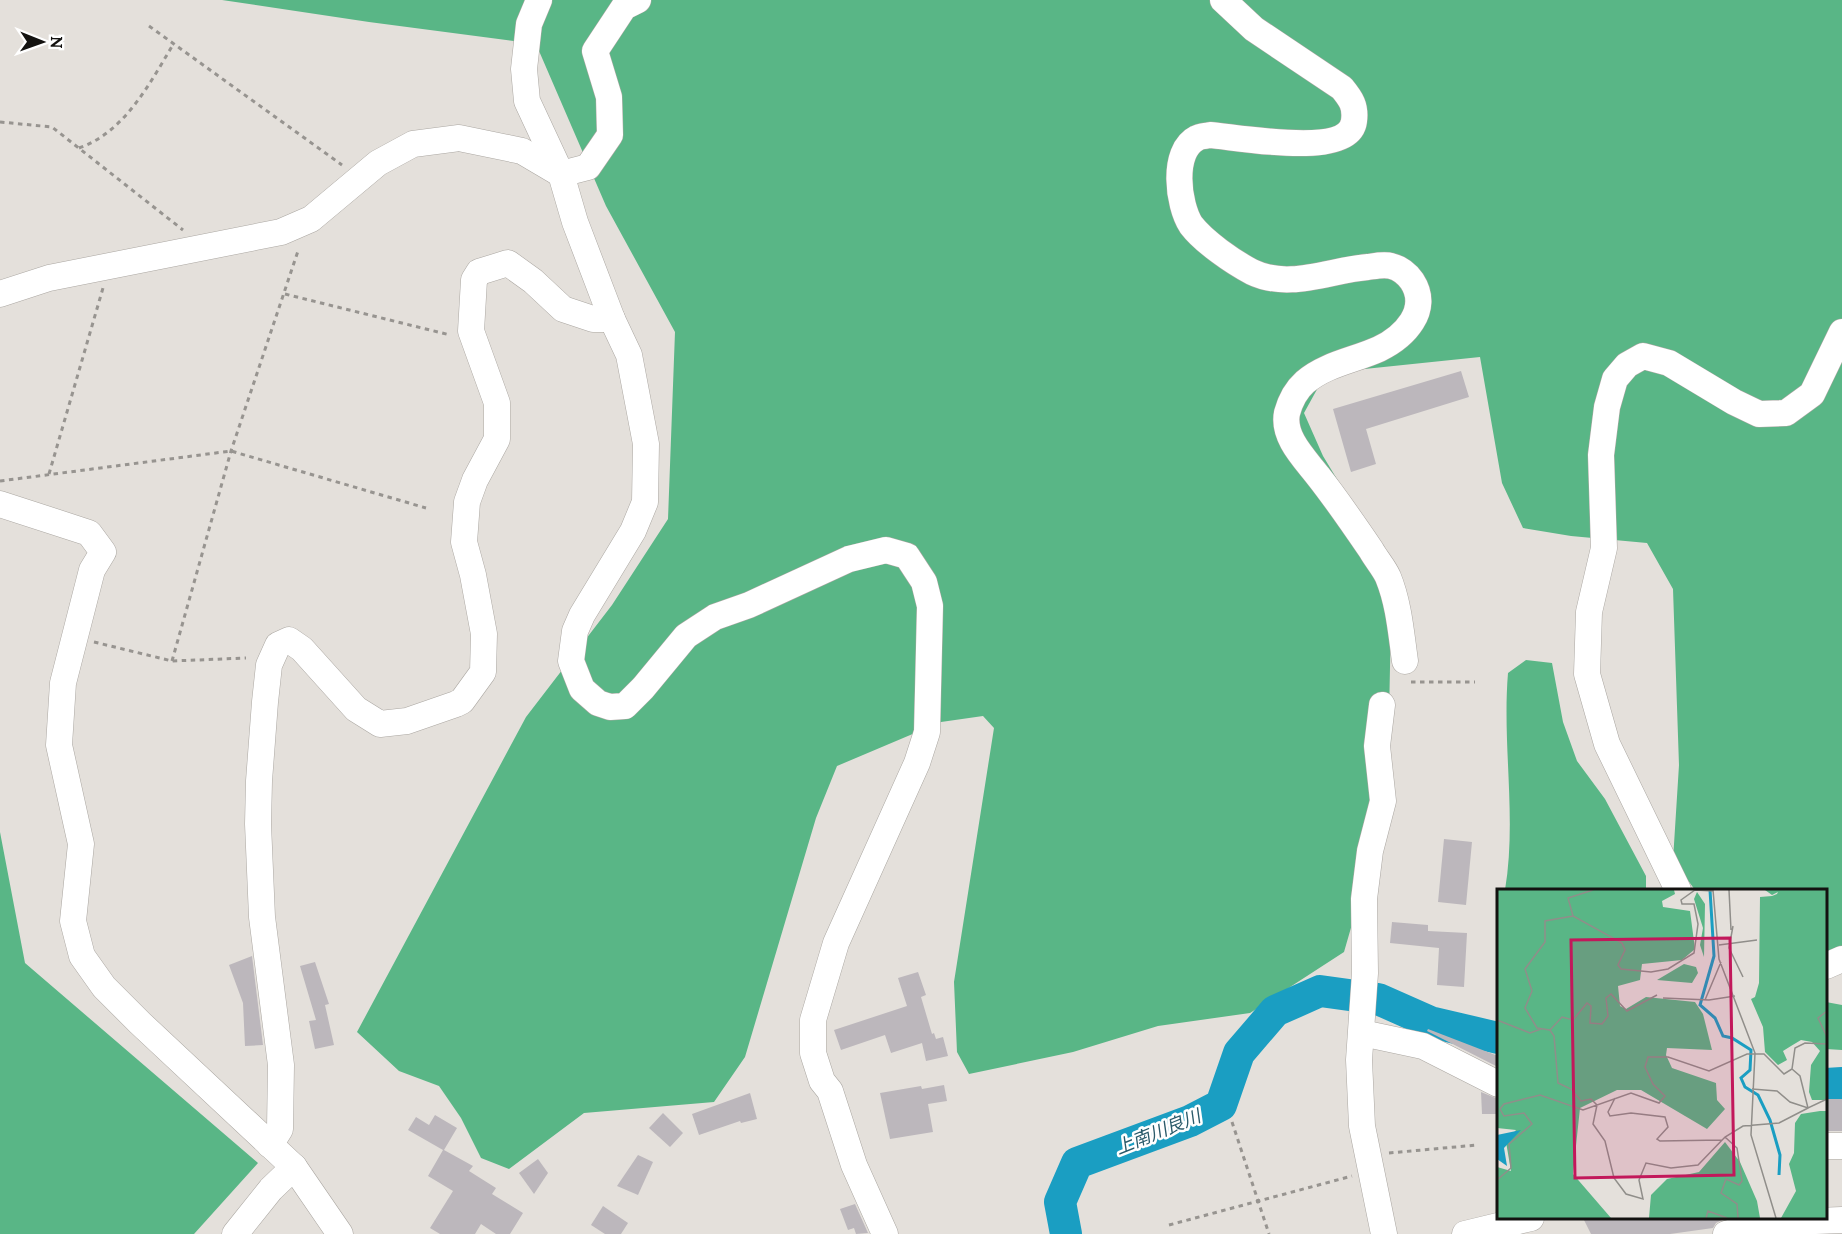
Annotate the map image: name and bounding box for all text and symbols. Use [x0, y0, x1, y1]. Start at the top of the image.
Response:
north arrow [12, 12, 72, 72]
text: N [47, 36, 67, 49]
inset map [1497, 889, 1827, 1219]
water label: 上南川良川 [1112, 1103, 1206, 1159]

